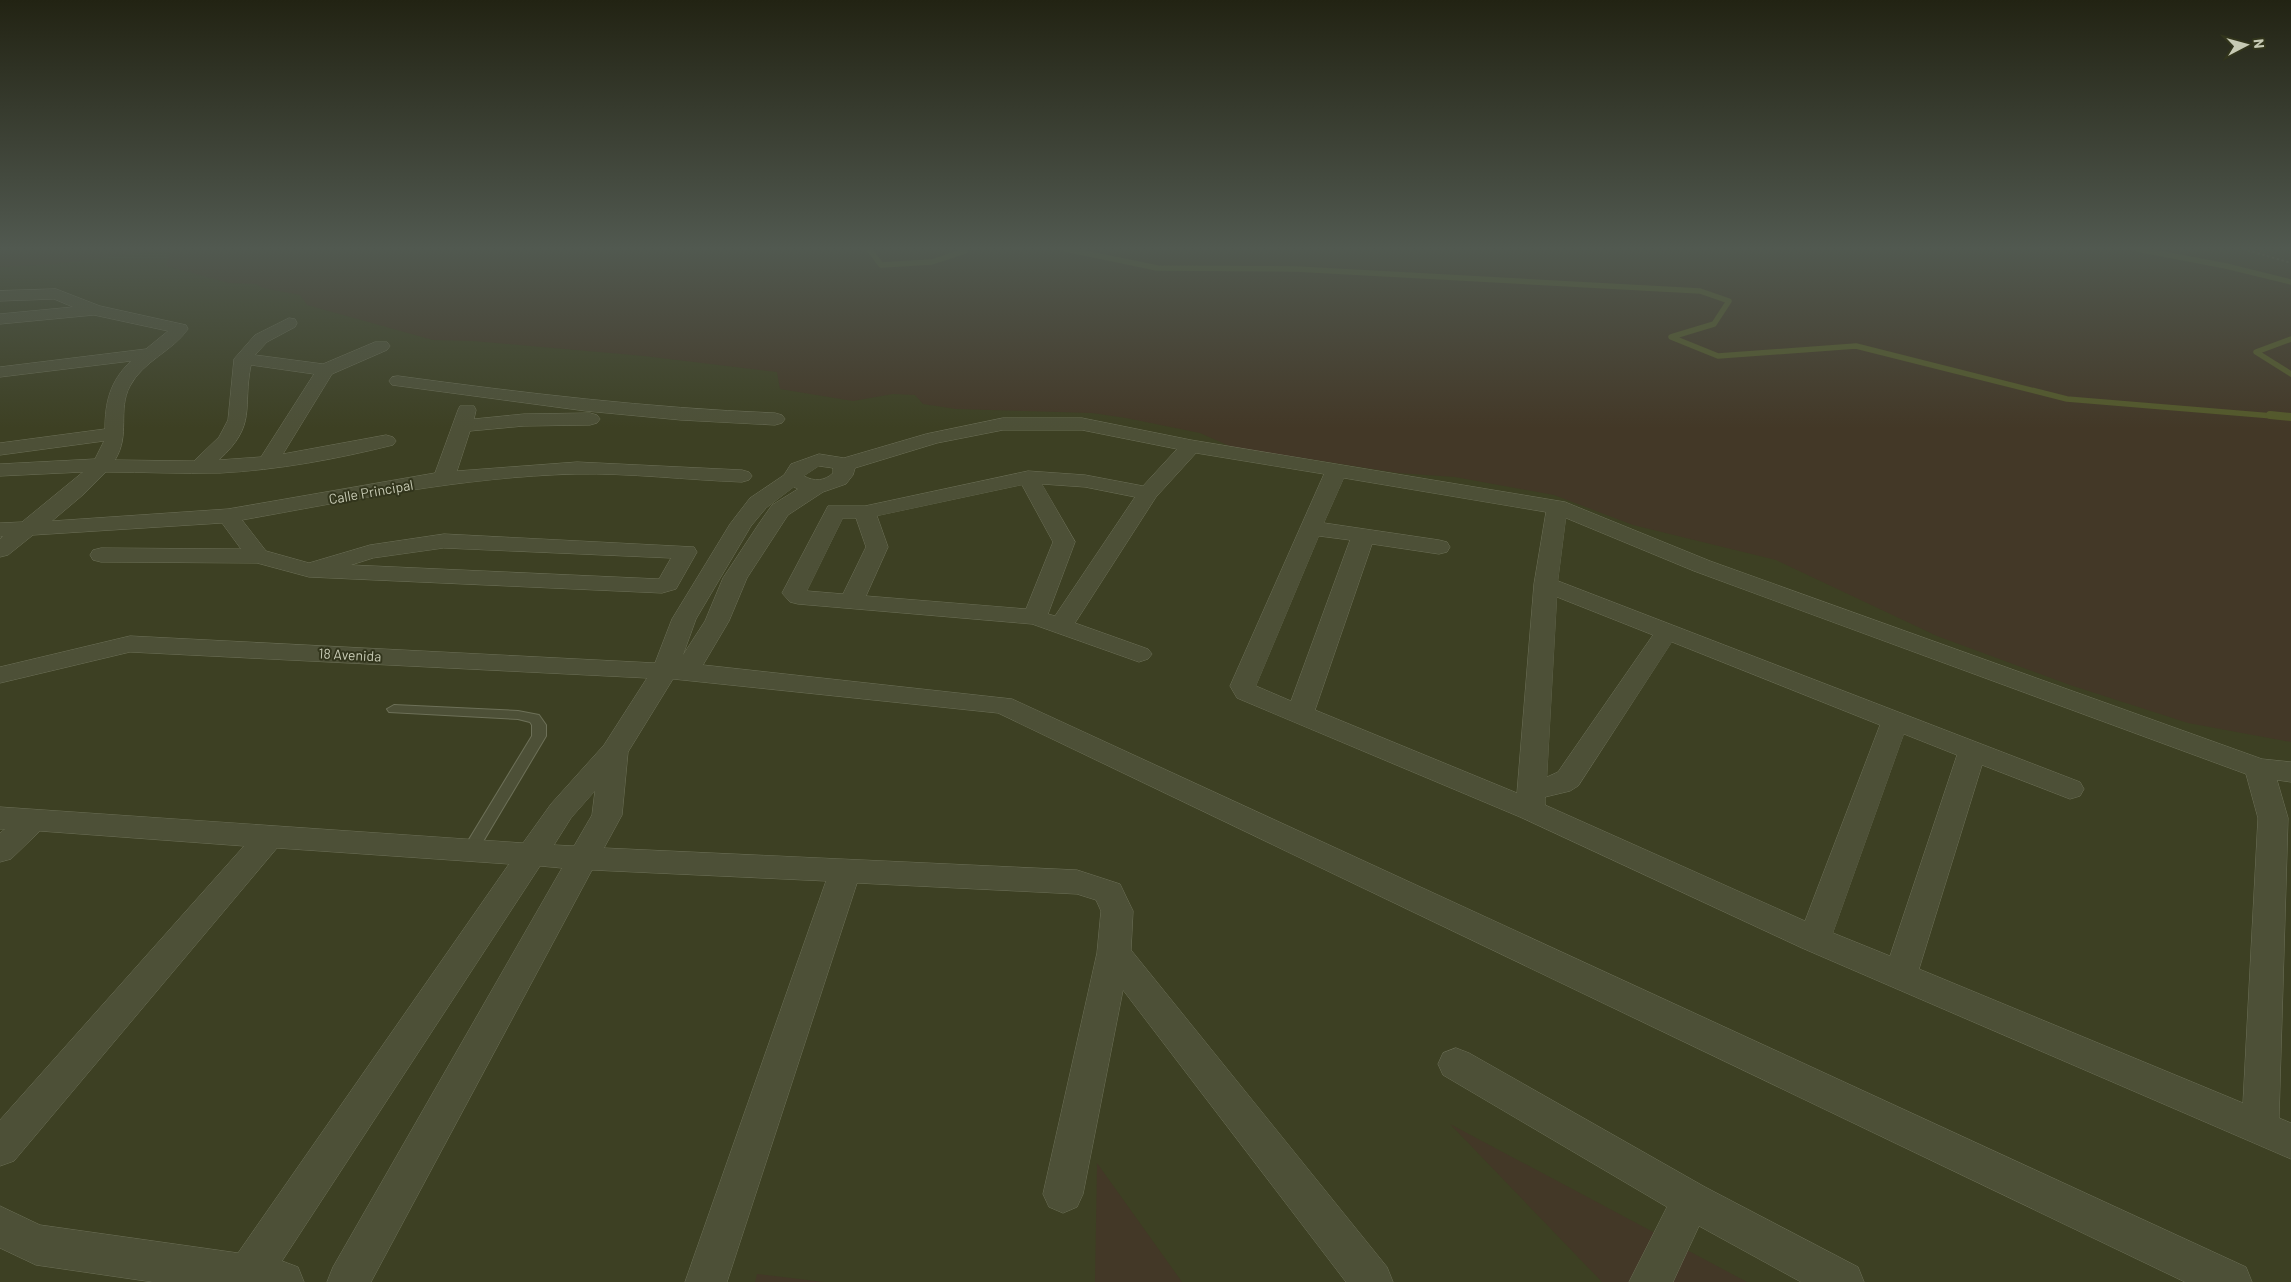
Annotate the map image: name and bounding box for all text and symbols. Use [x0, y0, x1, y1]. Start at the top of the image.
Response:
north arrow [2221, 20, 2271, 70]
text: N [2250, 38, 2268, 49]
street label: Calle Principal [327, 476, 415, 507]
street label: 18 Avenida [318, 644, 382, 665]

